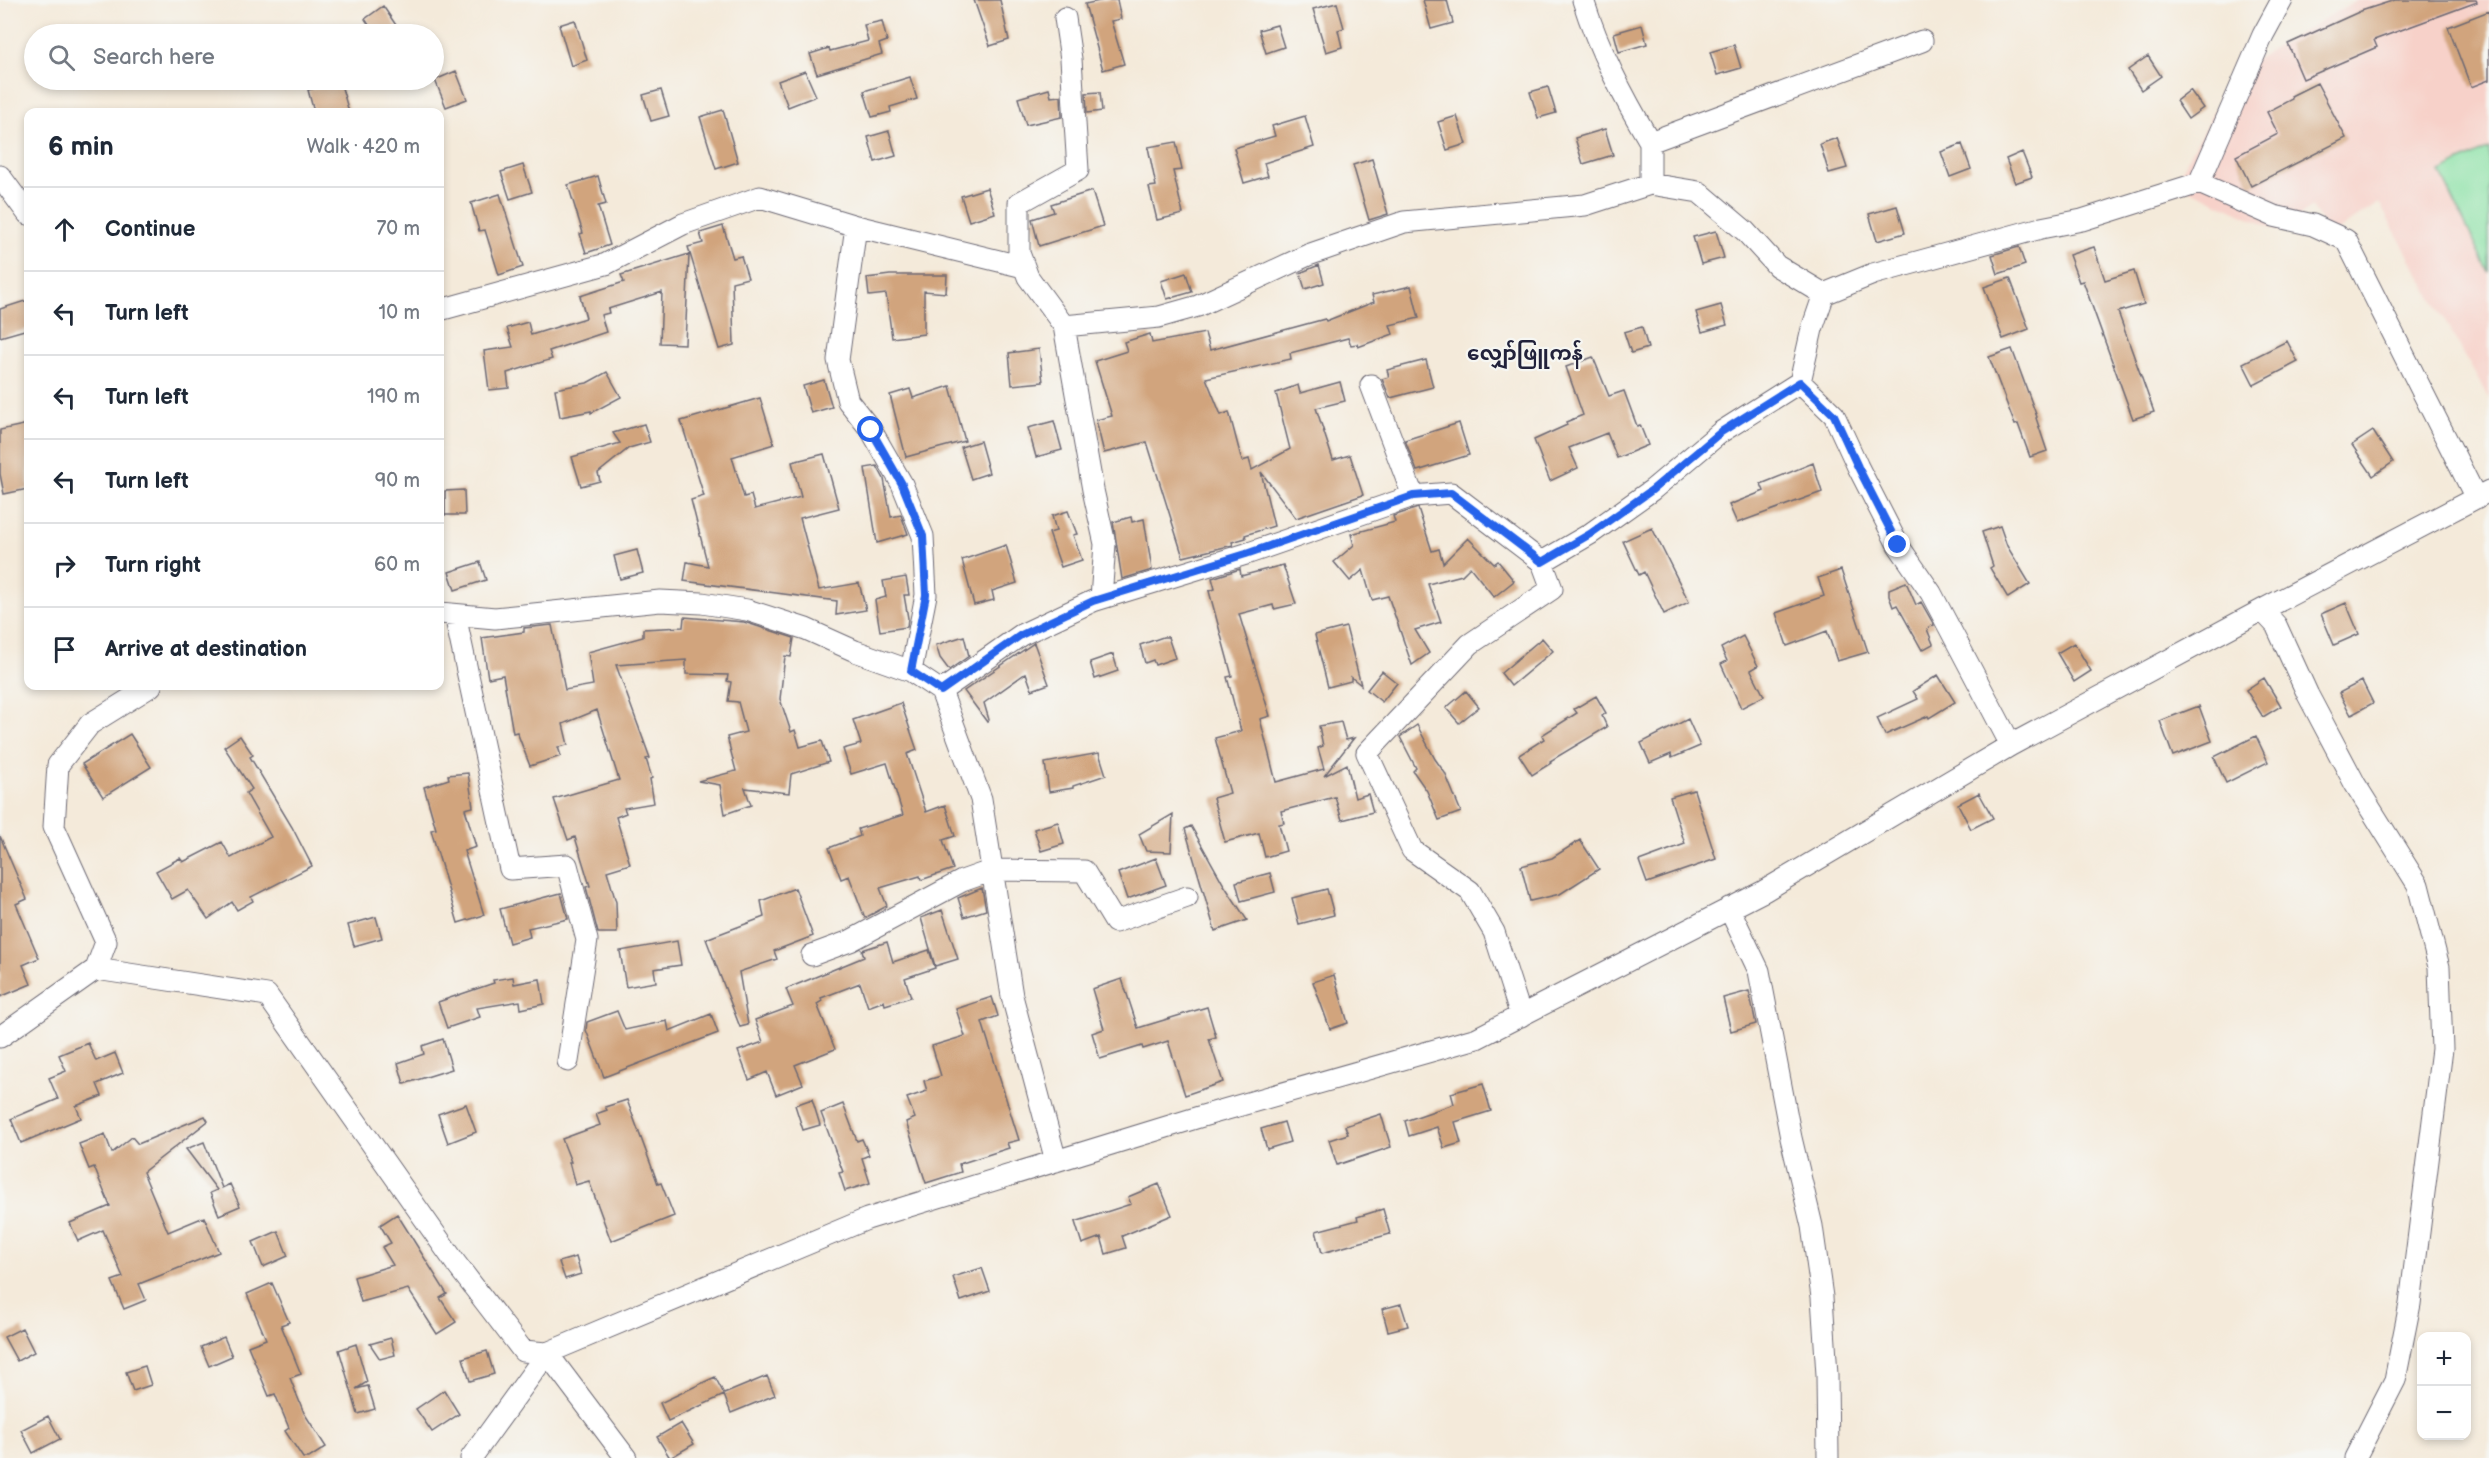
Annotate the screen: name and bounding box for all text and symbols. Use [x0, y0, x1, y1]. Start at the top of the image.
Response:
search box [24, 24, 444, 90]
icon: search [45, 41, 78, 74]
text: Search here [93, 44, 215, 71]
text: 6 min [48, 132, 114, 163]
text: Walk · 420 m [307, 135, 420, 159]
icon: ahead [48, 213, 81, 246]
text: Continue [105, 216, 195, 243]
text: 70 m [376, 217, 420, 241]
icon: left [48, 297, 81, 330]
text: Turn left [105, 300, 189, 327]
text: 10 m [379, 301, 420, 325]
district label: လျှော်ဖြူကန် [1467, 340, 1583, 369]
icon: left [48, 381, 81, 414]
text: Turn left [105, 384, 189, 411]
text: 190 m [367, 385, 420, 409]
route start [857, 416, 883, 442]
icon: left [48, 465, 81, 498]
text: Turn left [105, 468, 189, 495]
text: 90 m [375, 469, 420, 493]
route end [1884, 531, 1910, 557]
icon: right [48, 549, 81, 582]
text: Turn right [105, 552, 201, 579]
text: 60 m [374, 553, 420, 577]
icon: arrive [48, 633, 81, 666]
text: Arrive at destination [105, 636, 307, 663]
map controls [2417, 1332, 2471, 1440]
button: + [2417, 1332, 2471, 1386]
button: − [2417, 1386, 2471, 1440]

